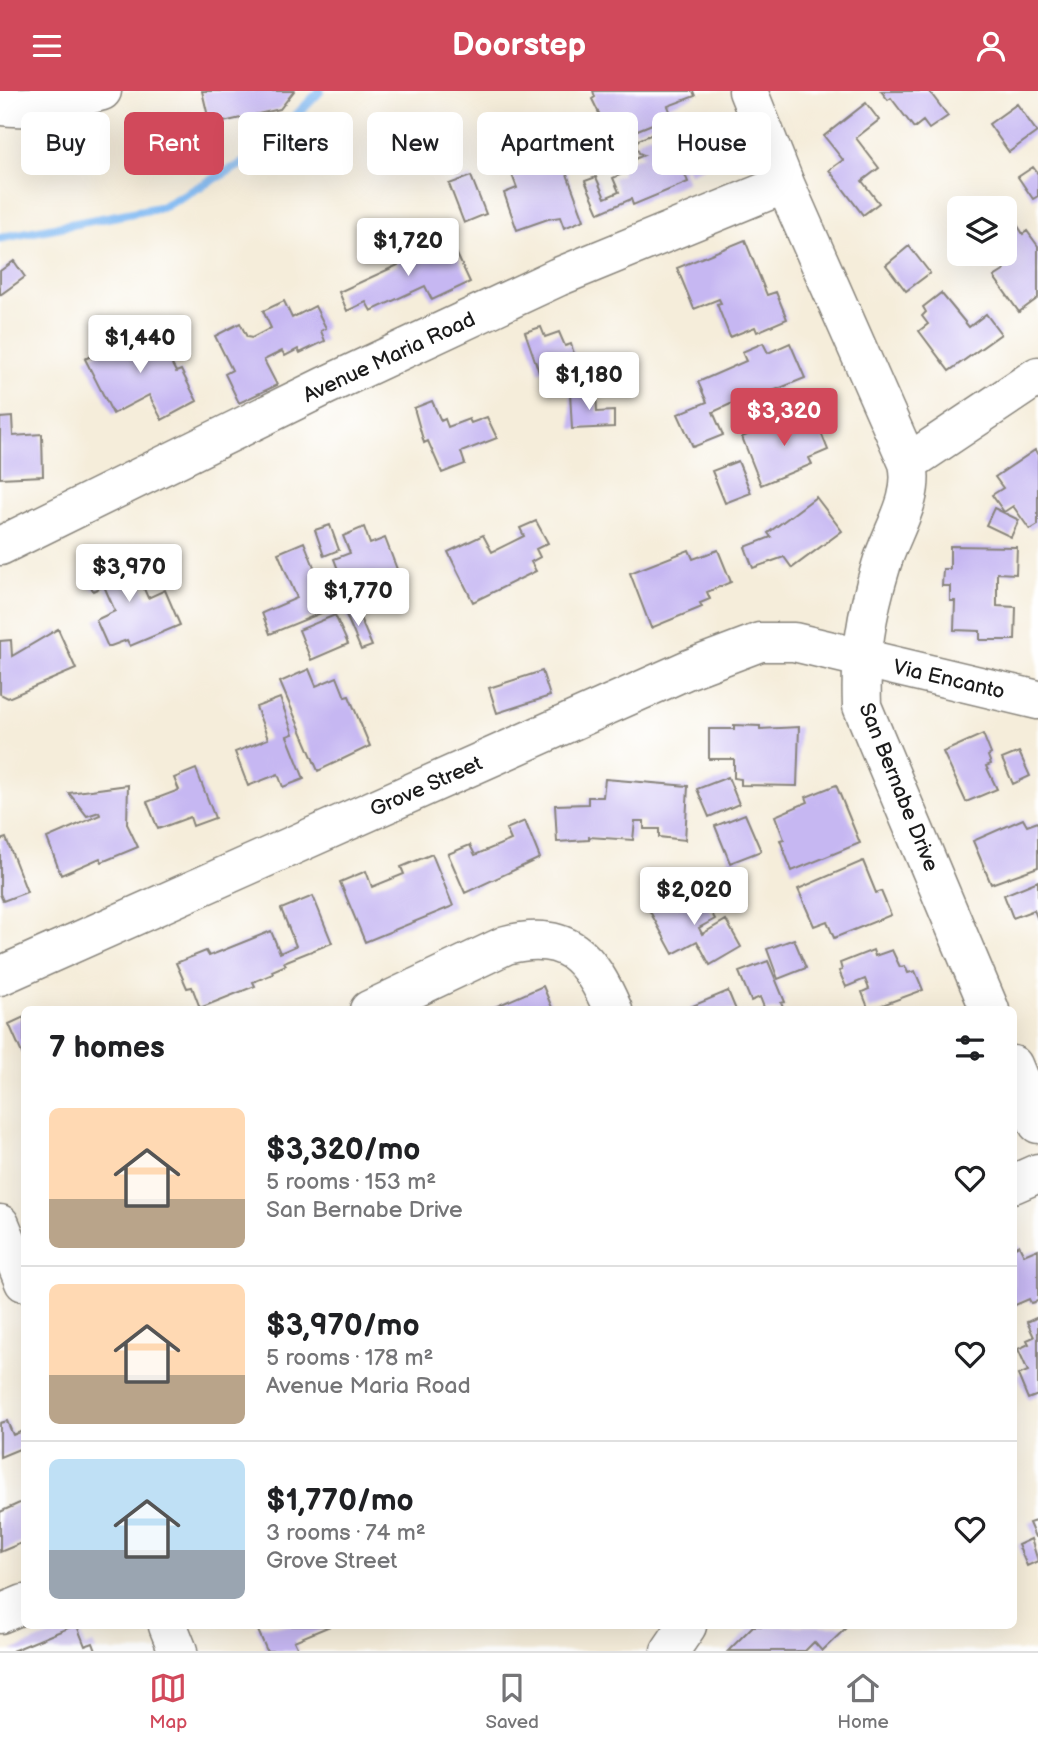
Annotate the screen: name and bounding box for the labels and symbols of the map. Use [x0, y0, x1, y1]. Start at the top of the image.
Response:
pin: $1,720 [351, 219, 465, 278]
street label: Avenue Maria Road [299, 307, 479, 408]
pin: $1,440 [83, 315, 197, 375]
pin: $1,180 [532, 353, 646, 412]
pin: $3,320 [727, 389, 841, 448]
pin: $3,970 [72, 545, 186, 604]
pin: $1,770 [301, 568, 415, 628]
street label: Via Encanto [891, 655, 1007, 704]
street label: San Bernabe Drive [853, 699, 944, 875]
street label: Grove Street [366, 750, 487, 822]
pin: $2,020 [637, 867, 751, 927]

